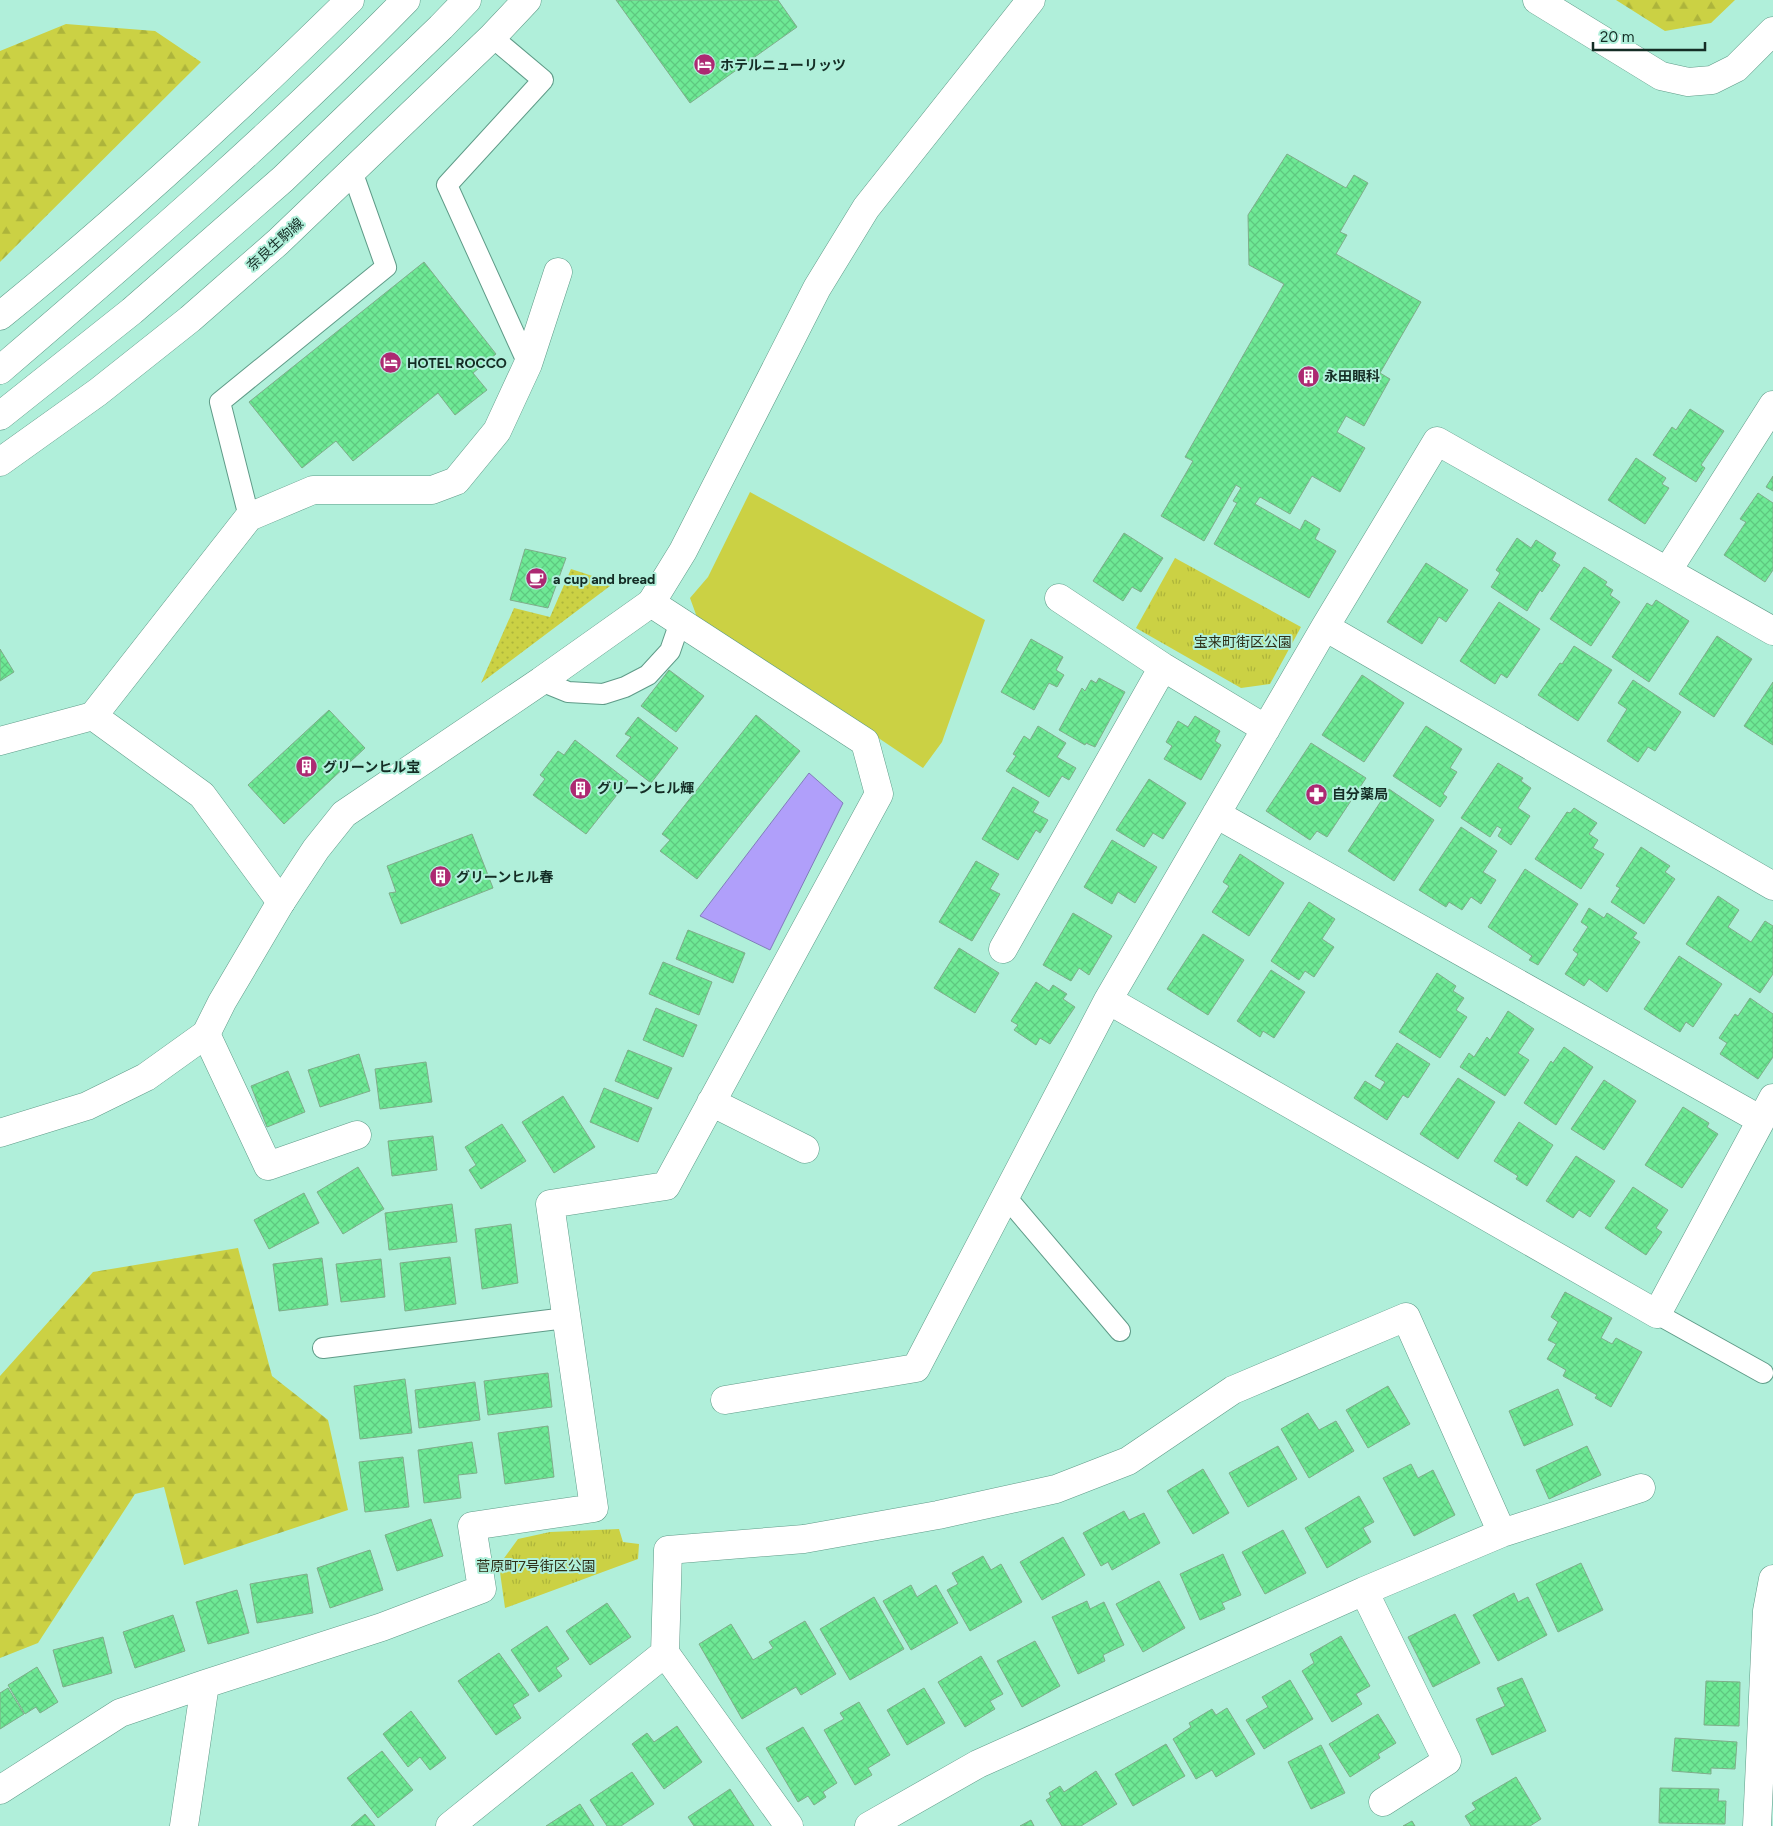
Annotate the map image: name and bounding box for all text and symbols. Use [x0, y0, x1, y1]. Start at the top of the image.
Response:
scale bar [1593, 20, 1706, 52]
text: 20 m [1600, 28, 1634, 46]
hotel icon: ホテルニューリッツ [692, 53, 716, 77]
place label: ホテルニューリッツ [720, 57, 846, 74]
street label: 奈良生駒線 [244, 215, 307, 274]
hotel icon: HOTEL ROCCO [379, 351, 403, 375]
place label: HOTEL ROCCO [407, 355, 507, 372]
building icon: 永田眼科 [1296, 364, 1320, 388]
place label: 永田眼科 [1324, 368, 1380, 385]
cafe icon: a cup and bread [525, 567, 549, 591]
place label: a cup and bread [553, 571, 655, 588]
park label: 宝来町街区公園 [1194, 634, 1292, 651]
building icon: グリーンヒル宝 [295, 755, 319, 779]
place label: グリーンヒル宝 [323, 759, 420, 776]
building icon: グリーンヒル輝 [569, 776, 593, 800]
place label: グリーンヒル輝 [597, 780, 694, 797]
pharmacy icon: 自分薬局 [1304, 782, 1328, 806]
place label: 自分薬局 [1332, 786, 1388, 803]
building icon: グリーンヒル春 [428, 865, 452, 889]
place label: グリーンヒル春 [456, 869, 553, 886]
park label: 菅原町7号街区公園 [476, 1558, 596, 1575]

